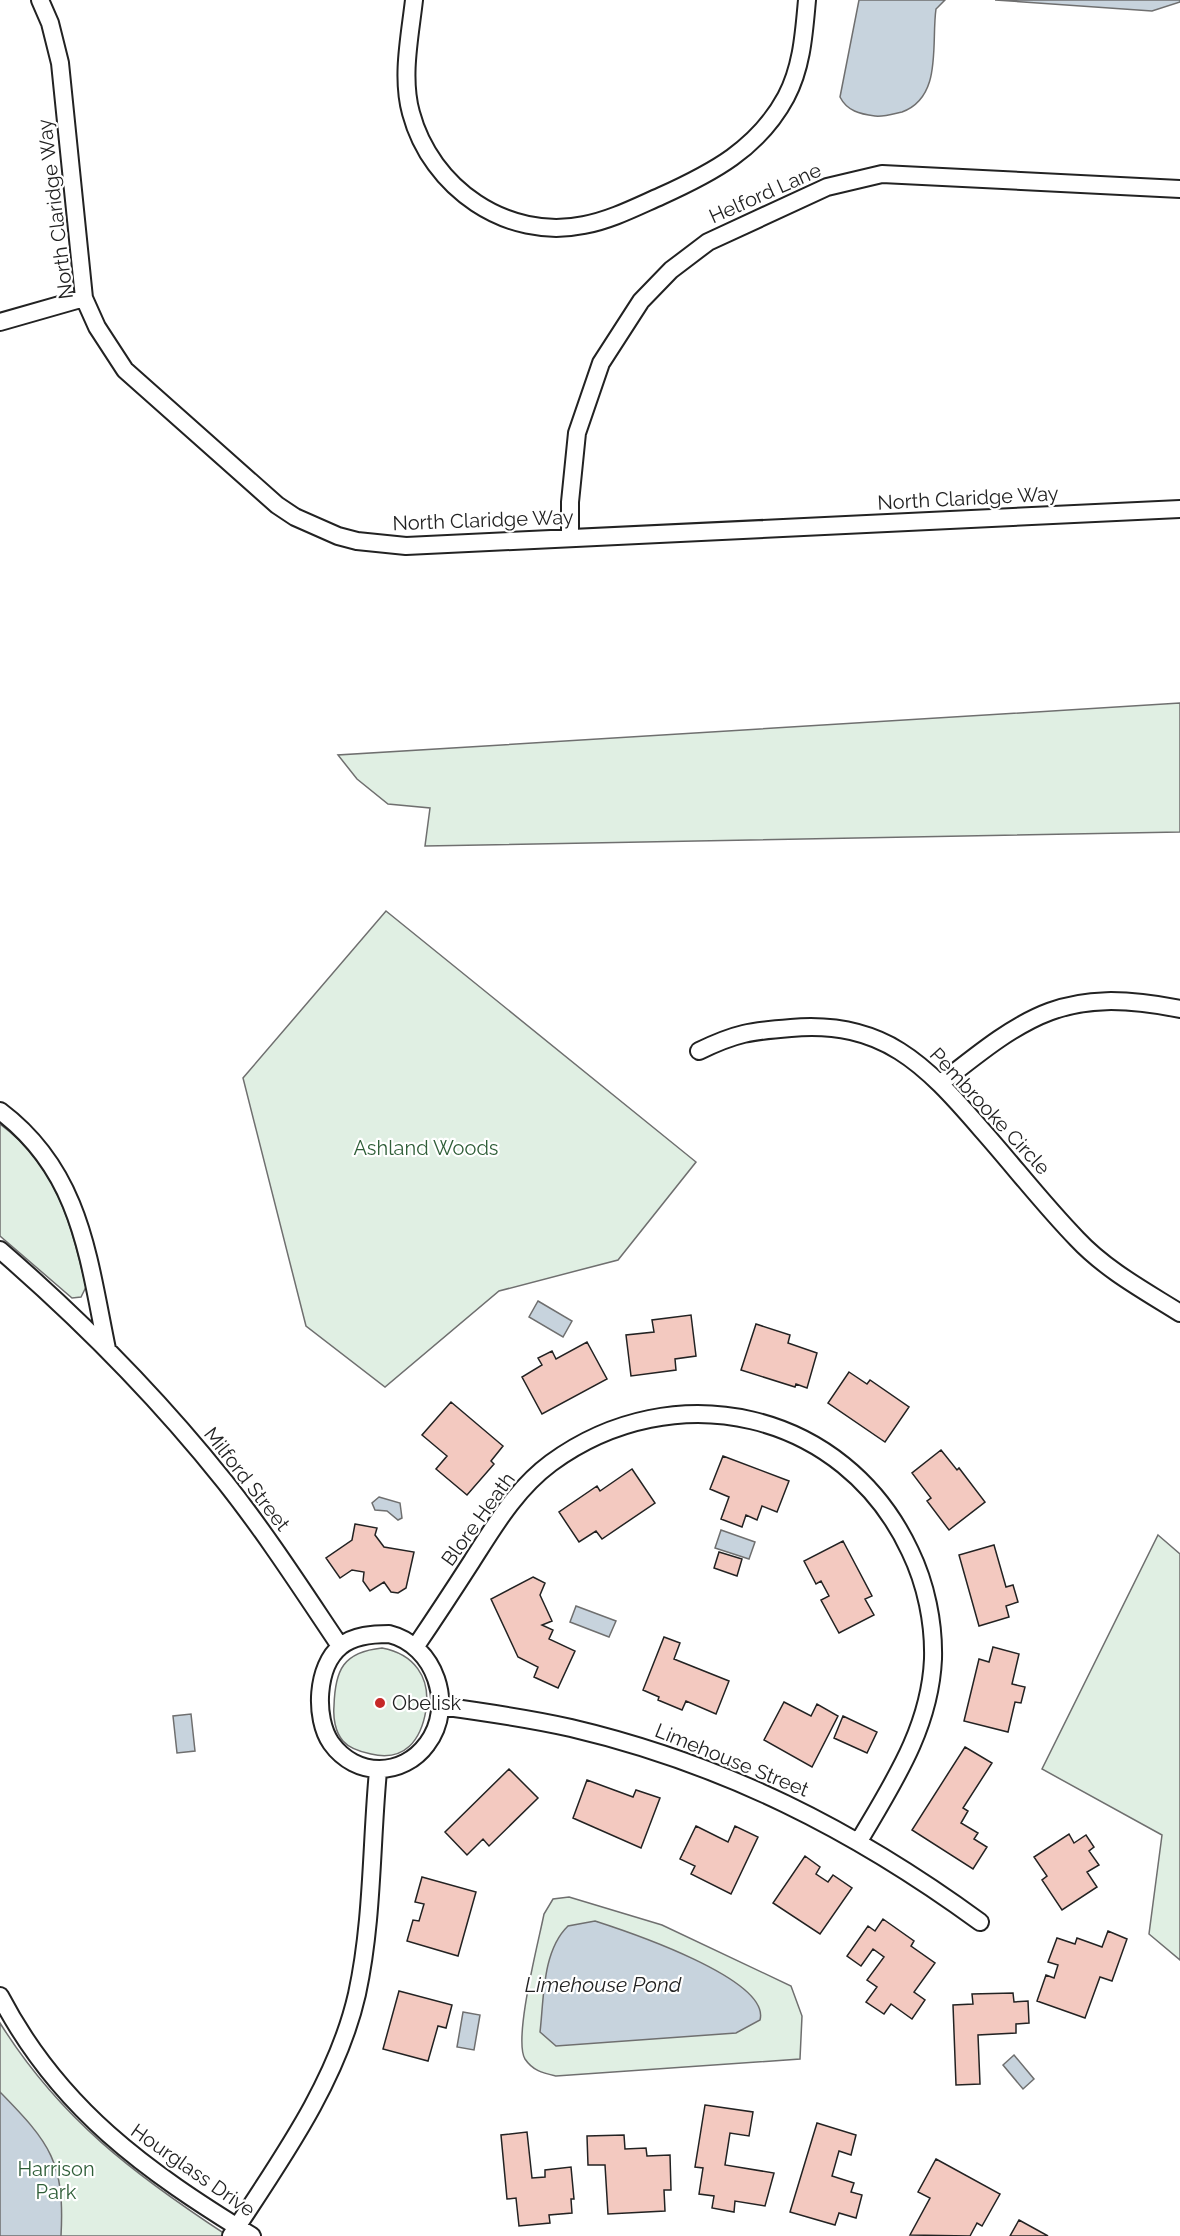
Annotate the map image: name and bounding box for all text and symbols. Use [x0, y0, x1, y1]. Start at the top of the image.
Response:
street label: North Claridge Way [32, 117, 78, 300]
street label: Helford Lane [705, 157, 825, 228]
street label: North Claridge Way [877, 481, 1059, 515]
street label: North Claridge Way [392, 505, 574, 535]
street label: Pembrooke Circle [925, 1042, 1055, 1180]
park label: Ashland Woods [353, 1136, 499, 1160]
street label: Milford Street [199, 1422, 295, 1536]
street label: Blore Heath [436, 1468, 520, 1570]
place label: Obelisk [392, 1691, 462, 1715]
marker: Obelisk [373, 1696, 387, 1710]
street label: Limehouse Street [652, 1718, 813, 1802]
water label: Limehouse Pond [525, 1972, 682, 1997]
street label: Hourglass Drive [126, 2118, 260, 2222]
park label: Harrison Park [17, 2157, 95, 2204]

